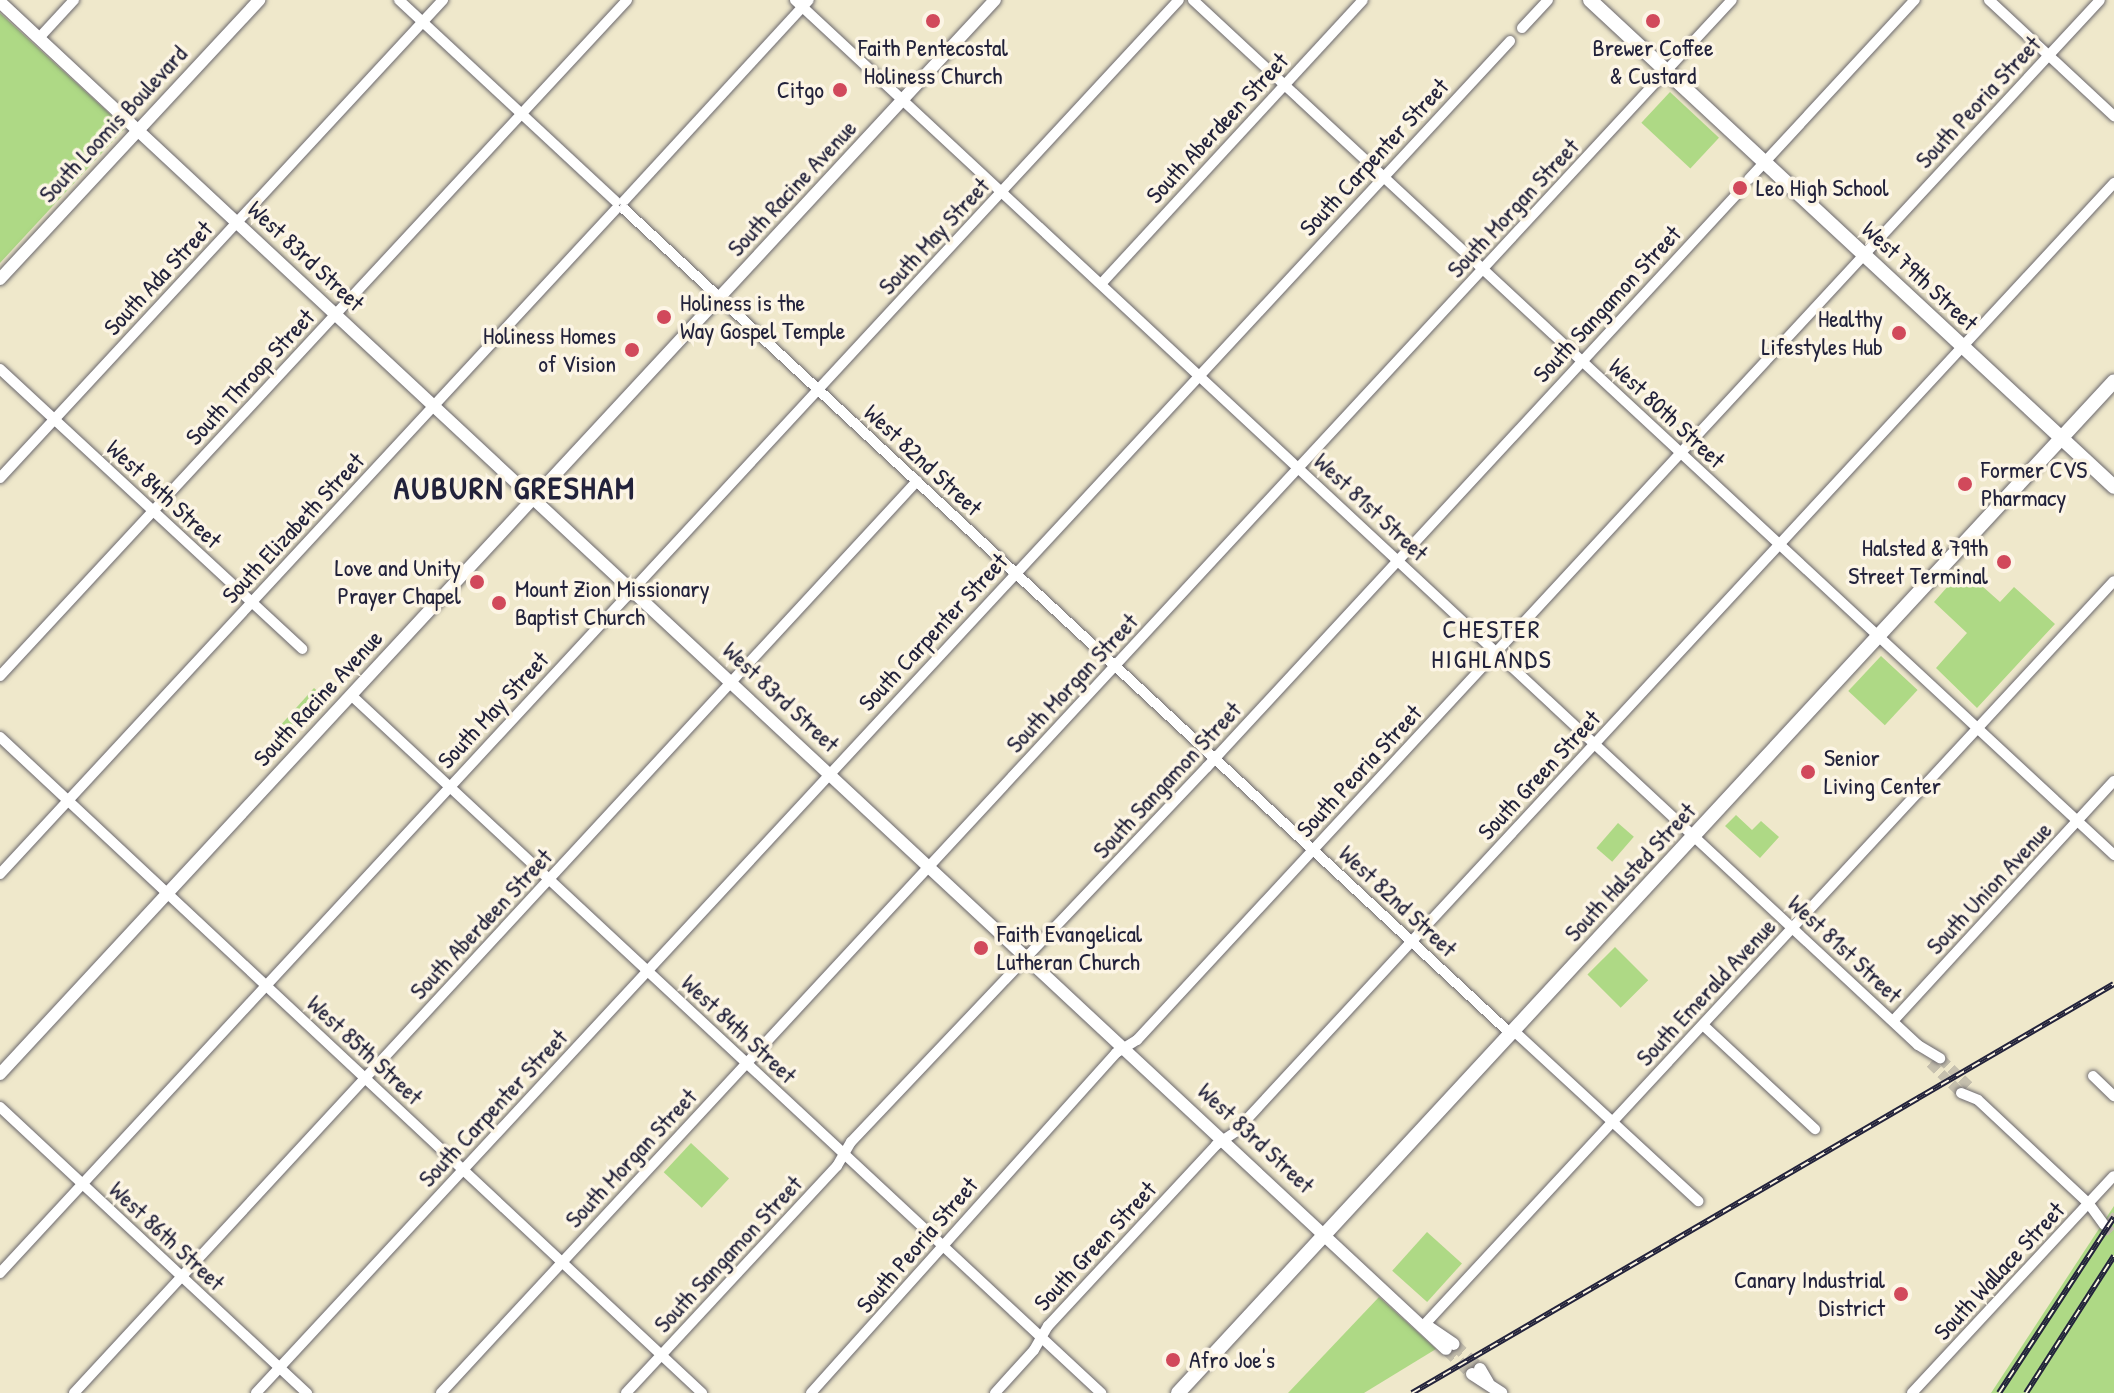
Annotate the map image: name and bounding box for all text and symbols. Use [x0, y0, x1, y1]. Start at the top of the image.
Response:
marker: Faith Pentecostal Holiness Church [924, 12, 942, 30]
marker: Brewer Coffee & Custard [1644, 12, 1662, 30]
street label: South Peoria Street [1909, 30, 2047, 174]
place label: Faith Pentecostal Holiness Church [858, 34, 1008, 90]
place label: Brewer Coffee & Custard [1593, 34, 1713, 90]
street label: South Loomis Boulevard [33, 40, 193, 208]
street label: South Aberdeen Street [1140, 47, 1294, 209]
street label: South Carpenter Street [1294, 72, 1454, 242]
place label: Citgo [777, 76, 824, 104]
marker: Citgo [831, 81, 849, 99]
street label: South Racine Avenue [721, 114, 863, 262]
street label: South Morgan Street [1441, 132, 1585, 284]
street label: South May Street [873, 172, 995, 300]
place label: Leo High School [1756, 174, 1889, 202]
marker: Leo High School [1731, 179, 1749, 197]
street label: West 83rd Street [242, 195, 370, 317]
street label: South Ada Street [98, 215, 218, 341]
street label: West 79th Street [1856, 215, 1984, 337]
street label: South Sangamon Street [1527, 220, 1687, 388]
place label: Holiness is the Way Gospel Temple [680, 289, 845, 345]
street label: South Throop Street [180, 303, 320, 451]
place label: Healthy Lifestyles Hub [1761, 305, 1883, 361]
marker: Holiness is the Way Gospel Temple [655, 308, 673, 326]
place label: Holiness Homes of Vision [483, 322, 616, 378]
marker: Healthy Lifestyles Hub [1890, 324, 1908, 342]
marker: Holiness Homes of Vision [623, 341, 641, 359]
street label: West 80th Street [1603, 352, 1731, 474]
street label: West 82nd Street [858, 398, 988, 522]
street label: West 84th Street [101, 434, 227, 554]
street label: South Elizabeth Street [216, 447, 370, 609]
street label: West 81st Street [1308, 447, 1434, 567]
place label: Former CVS Pharmacy [1981, 456, 2087, 512]
district label: AUBURN GRESHAM [394, 469, 636, 507]
marker: Former CVS Pharmacy [1956, 475, 1974, 493]
place label: Halsted & 79th Street Terminal [1848, 534, 1988, 590]
street label: South Carpenter Street [853, 547, 1013, 717]
marker: Halsted & 79th Street Terminal [1995, 553, 2013, 571]
place label: Love and Unity Prayer Chapel [335, 554, 461, 610]
marker: Love and Unity Prayer Chapel [468, 573, 486, 591]
place label: Mount Zion Missionary Baptist Church [515, 575, 710, 631]
marker: Mount Zion Missionary Baptist Church [490, 594, 508, 612]
street label: South Morgan Street [1000, 607, 1144, 759]
district label: CHESTER HIGHLANDS [1431, 613, 1553, 674]
street label: South Racine Avenue [247, 624, 389, 772]
street label: West 83rd Street [717, 636, 845, 758]
street label: South May Street [432, 646, 554, 774]
street label: South Sangamon Street [1087, 696, 1247, 864]
street label: South Peoria Street [1290, 699, 1428, 843]
street label: South Green Street [1472, 704, 1606, 846]
place label: Senior Living Center [1824, 744, 1941, 800]
marker: Senior Living Center [1799, 763, 1817, 781]
street label: South Halsted Street [1558, 797, 1702, 947]
street label: South Union Avenue [1920, 816, 2058, 960]
street label: West 82nd Street [1333, 839, 1463, 963]
street label: South Aberdeen Street [404, 843, 558, 1005]
street label: West 81st Street [1782, 889, 1908, 1009]
street label: South Emerald Avenue [1630, 912, 1782, 1072]
place label: Faith Evangelical Lutheran Church [997, 920, 1142, 976]
marker: Faith Evangelical Lutheran Church [972, 939, 990, 957]
street label: West 84th Street [676, 969, 802, 1089]
street label: West 85th Street [301, 989, 429, 1111]
street label: South Carpenter Street [413, 1023, 573, 1193]
street label: West 83rd Street [1192, 1077, 1320, 1199]
street label: South Morgan Street [559, 1082, 703, 1234]
street label: South Sangamon Street [648, 1170, 808, 1338]
street label: South Peoria Street [850, 1171, 984, 1319]
street label: West 86th Street [103, 1175, 231, 1297]
street label: South Green Street [1028, 1175, 1162, 1317]
street label: South Wallace Street [1928, 1196, 2070, 1346]
place label: Canary Industrial District [1734, 1266, 1885, 1322]
marker: Canary Industrial District [1892, 1285, 1910, 1303]
place label: Afro Joe's [1189, 1346, 1275, 1374]
marker: Afro Joe's [1164, 1351, 1182, 1369]

